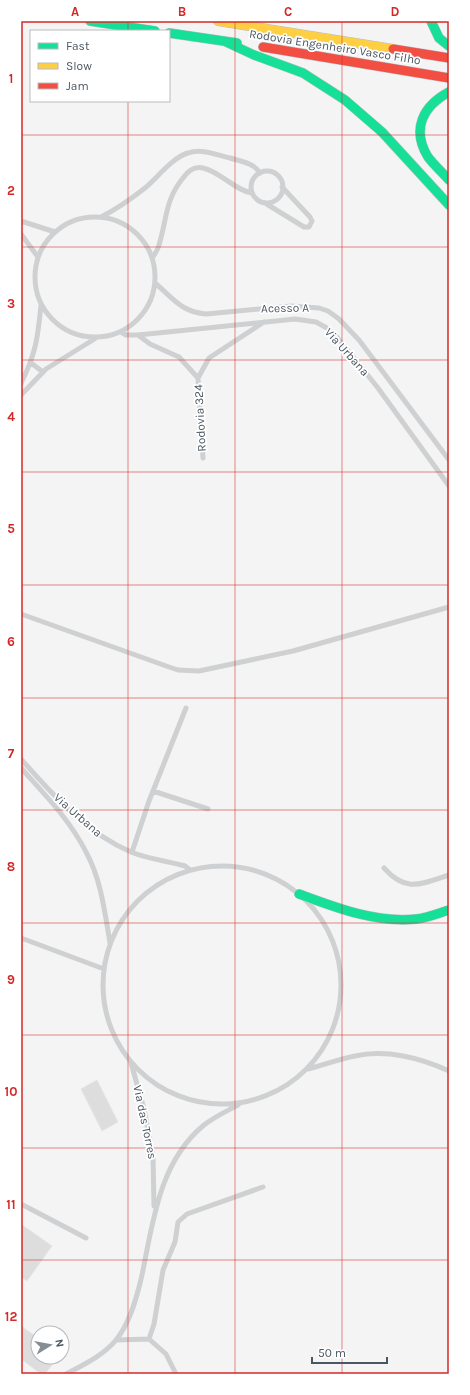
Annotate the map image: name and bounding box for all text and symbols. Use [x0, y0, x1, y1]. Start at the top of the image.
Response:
text: A [71, 4, 79, 19]
text: B [178, 4, 186, 19]
text: C [284, 4, 292, 19]
text: D [391, 4, 400, 19]
street label: Rodovia Engenheiro Vasco Filho [248, 27, 422, 67]
legend [30, 30, 170, 102]
text: Fast [66, 39, 90, 53]
text: Slow [66, 59, 92, 73]
text: 1 [9, 71, 13, 86]
text: Jam [66, 79, 89, 93]
text: 2 [7, 183, 15, 198]
text: 3 [7, 296, 15, 311]
street label: Acesso A [261, 301, 309, 315]
street label: Via Urbana [322, 325, 372, 379]
street label: Rodovia 324 [191, 384, 209, 452]
text: 4 [7, 409, 15, 424]
text: 5 [7, 521, 15, 536]
text: 6 [7, 634, 15, 649]
text: 7 [8, 746, 15, 761]
street label: Via Urbana [51, 790, 105, 840]
text: 8 [7, 859, 15, 874]
text: 9 [7, 972, 15, 987]
text: 10 [5, 1084, 17, 1099]
street label: Via das Torres [130, 1084, 160, 1160]
text: 11 [6, 1197, 16, 1212]
text: 12 [5, 1309, 17, 1324]
north arrow [30, 1325, 70, 1365]
text: N [52, 1338, 66, 1348]
scale bar [312, 1339, 387, 1365]
text: 50 m [318, 1346, 346, 1360]

